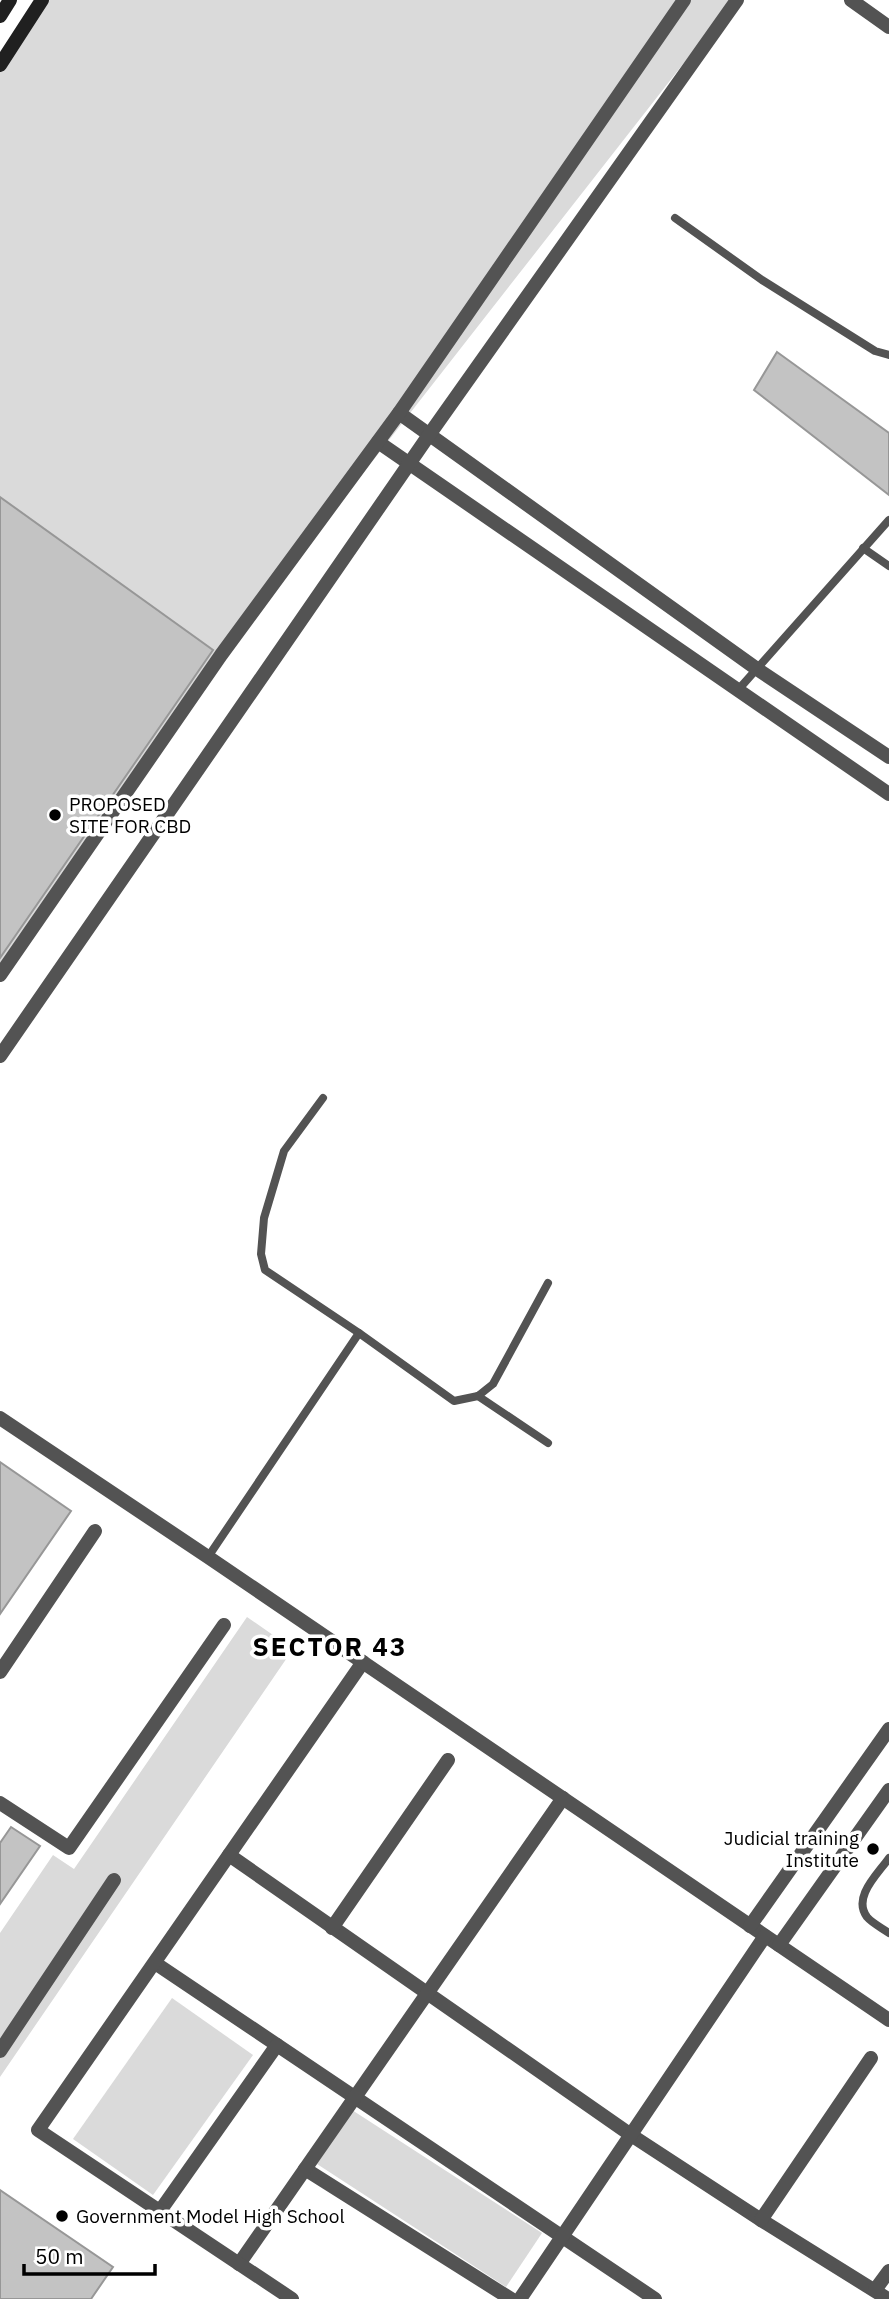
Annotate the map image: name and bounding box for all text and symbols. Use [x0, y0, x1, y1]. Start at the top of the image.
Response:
place label: PROPOSED SITE FOR CBD [69, 792, 191, 838]
marker: PROPOSED SITE FOR CBD [47, 807, 63, 823]
district label: SECTOR 43 [253, 1629, 407, 1663]
place label: Judicial training Institute [724, 1826, 859, 1872]
marker: Judicial training Institute [865, 1841, 881, 1857]
place label: Government Model High School [76, 2204, 345, 2228]
marker: Government Model High School [54, 2208, 70, 2224]
scale bar [24, 2232, 156, 2276]
text: 50 m [35, 2242, 84, 2270]

